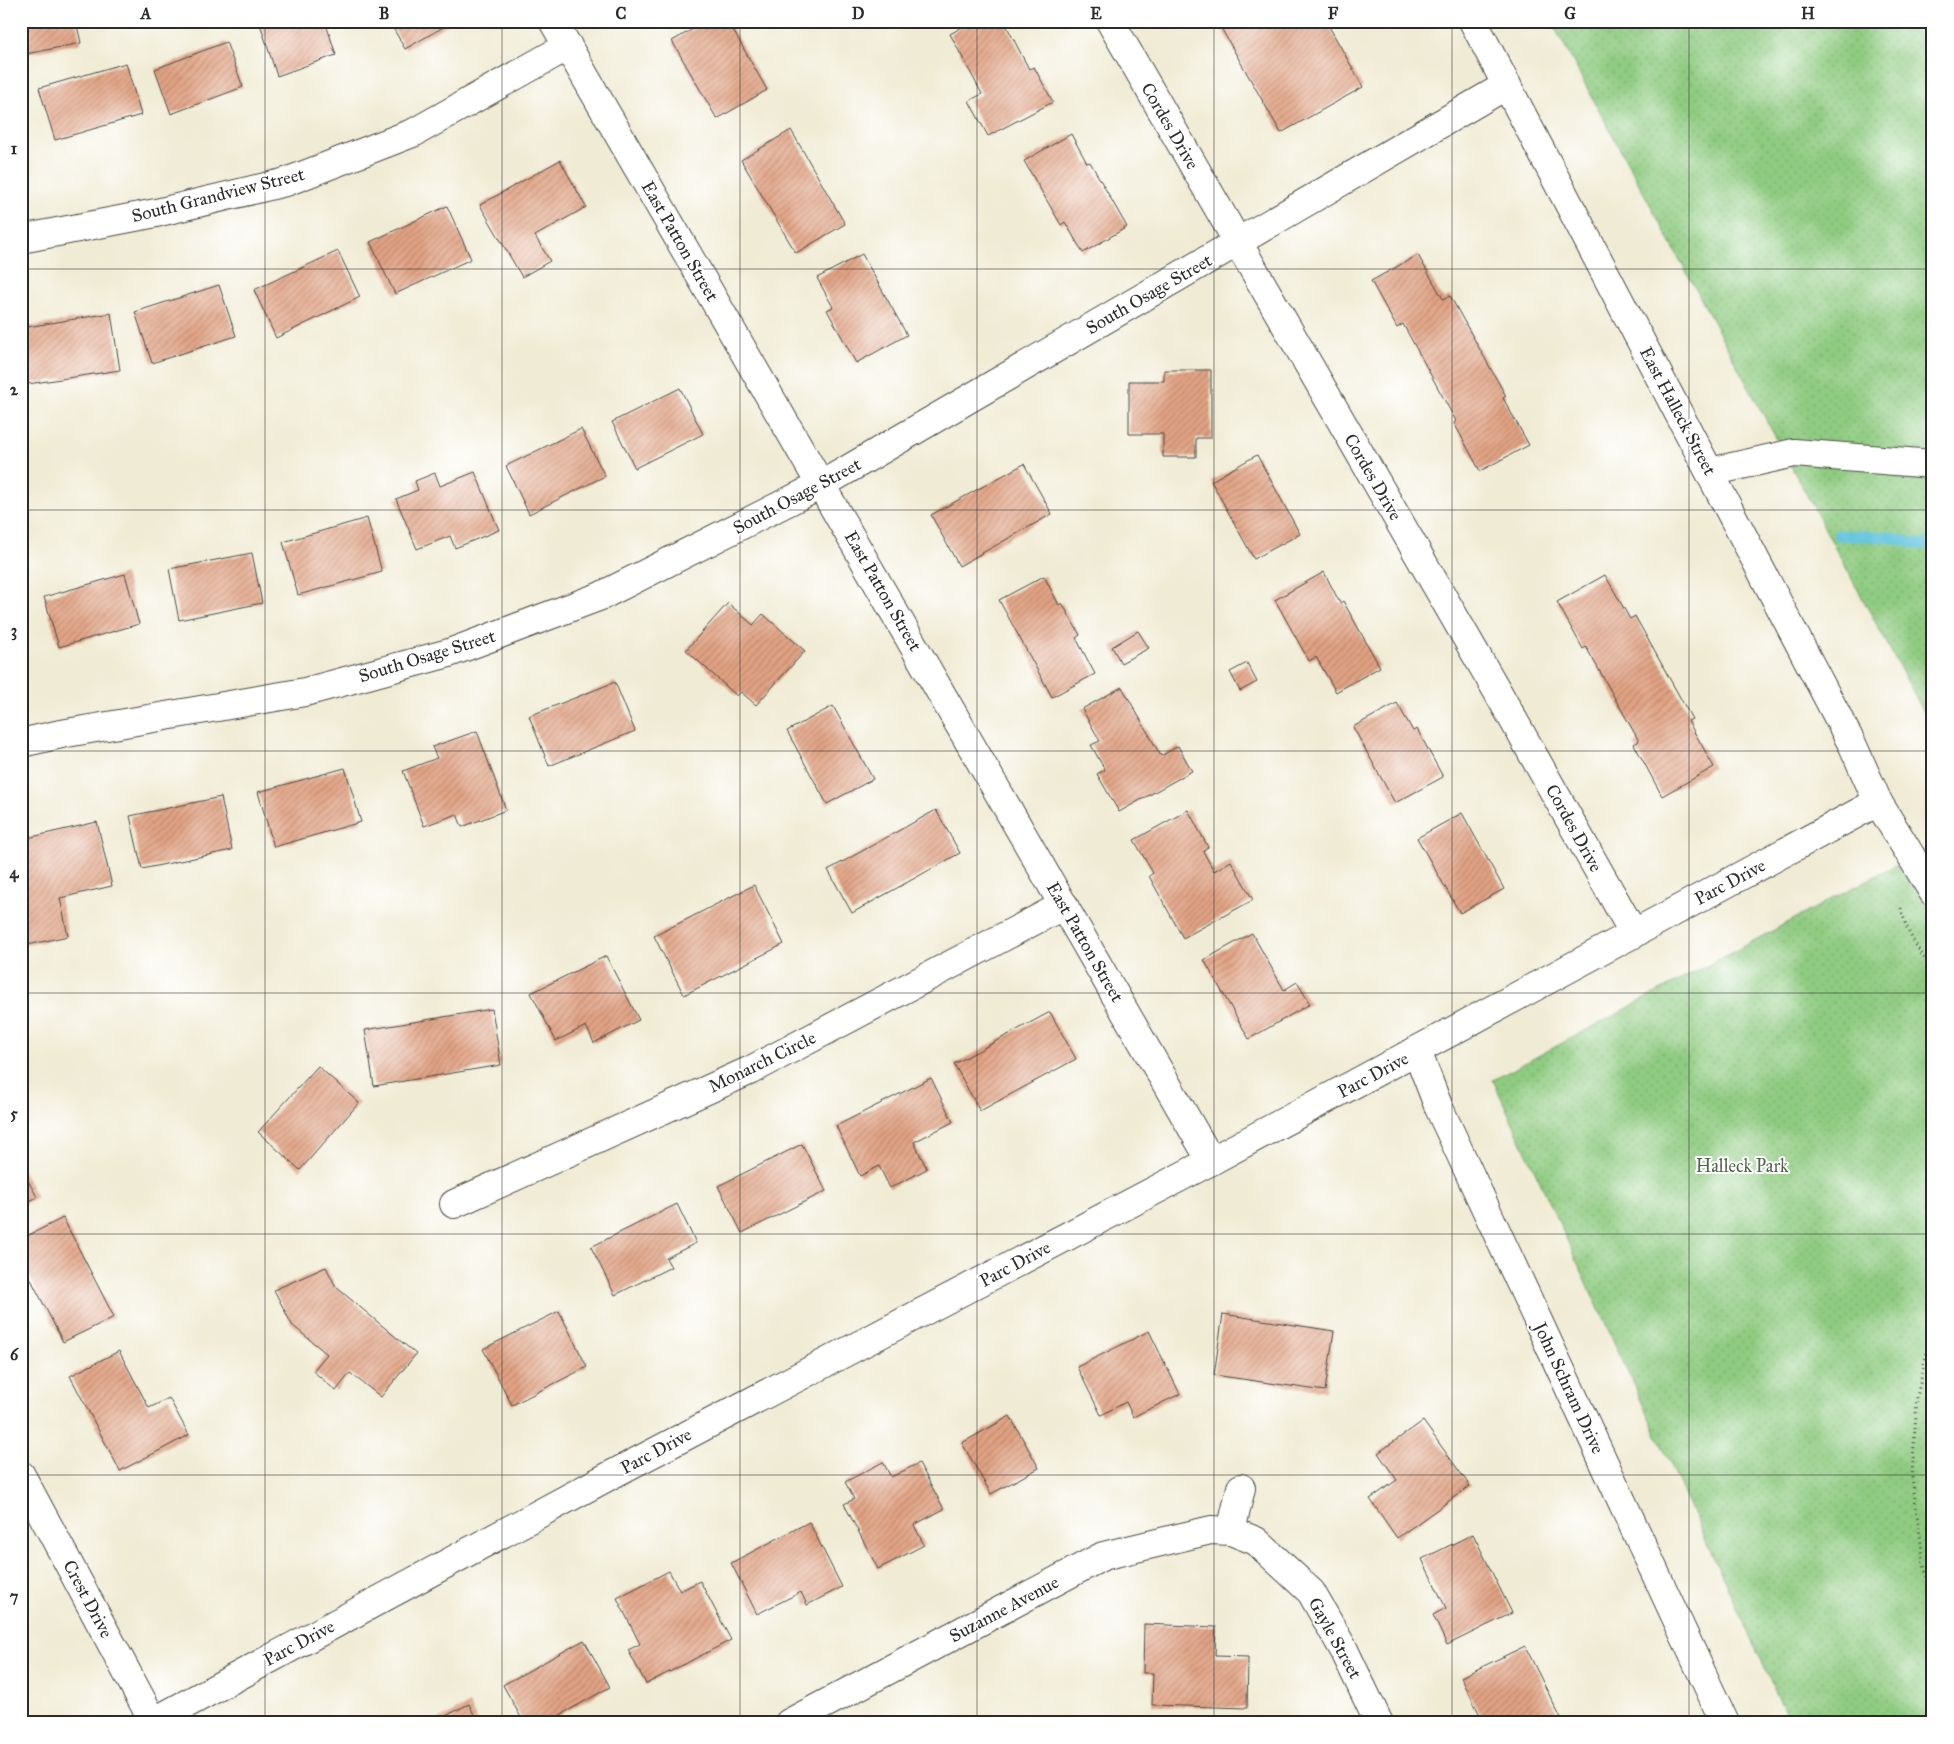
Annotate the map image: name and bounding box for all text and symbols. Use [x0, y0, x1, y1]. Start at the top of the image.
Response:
text: A [140, 4, 152, 23]
text: B [379, 4, 389, 23]
text: C [616, 4, 627, 23]
text: D [852, 4, 865, 23]
text: E [1090, 4, 1102, 23]
text: F [1328, 4, 1339, 23]
text: G [1564, 4, 1576, 23]
text: H [1801, 4, 1815, 23]
street label: Cordes Drive [1136, 79, 1204, 173]
text: 1 [11, 139, 18, 158]
street label: South Grandview Street [129, 163, 307, 227]
street label: East Patton Street [637, 177, 724, 306]
street label: South Osage Street [1082, 249, 1217, 340]
street label: East Halleck Street [1635, 343, 1721, 479]
text: 2 [10, 380, 19, 399]
street label: Cordes Drive [1339, 430, 1407, 524]
street label: South Osage Street [729, 453, 866, 540]
street label: East Patton Street [840, 527, 927, 656]
text: 3 [11, 621, 17, 641]
street label: South Osage Street [356, 625, 499, 688]
street label: Cordes Drive [1541, 780, 1607, 876]
street label: Parc Drive [1691, 854, 1769, 910]
text: 4 [10, 863, 20, 883]
street label: East Patton Street [1042, 878, 1129, 1007]
street label: Monarch Circle [705, 1027, 819, 1097]
street label: Parc Drive [1334, 1047, 1412, 1103]
text: 5 [10, 1104, 18, 1123]
park label: Halleck Park [1696, 1155, 1789, 1177]
street label: Parc Drive [976, 1236, 1054, 1292]
street label: John Schram Drive [1527, 1317, 1609, 1458]
text: 6 [10, 1345, 19, 1364]
street label: Parc Drive [617, 1423, 695, 1479]
street label: Crest Drive [58, 1556, 118, 1642]
street label: Suzanne Avenue [946, 1571, 1062, 1647]
text: 7 [10, 1587, 19, 1606]
street label: Gayle Street [1304, 1593, 1367, 1683]
street label: Parc Drive [260, 1615, 338, 1671]

